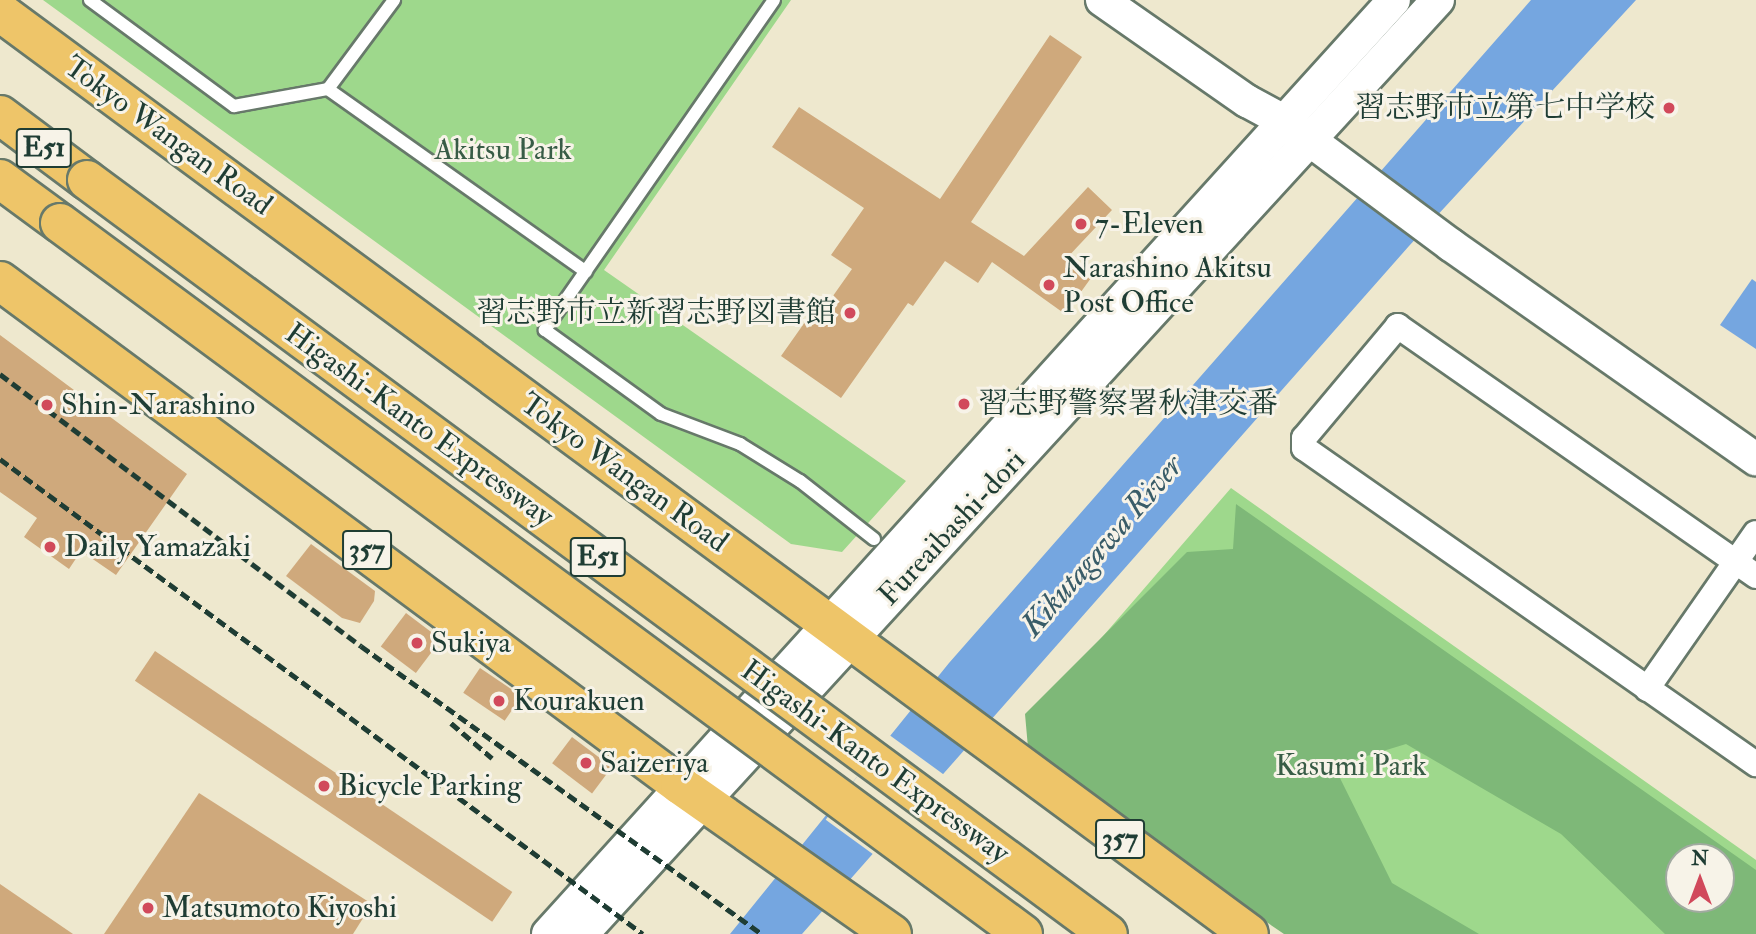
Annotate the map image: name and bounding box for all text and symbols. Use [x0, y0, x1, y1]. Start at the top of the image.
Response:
street label: Tokyo Wangan Road [57, 49, 279, 223]
place label: 習志野市立第七中学校 [1355, 90, 1655, 126]
marker: 習志野市立第七中学校 [1661, 100, 1677, 116]
road number: E51 [14, 124, 74, 172]
park label: Akitsu Park [434, 132, 572, 168]
place label: 7-Eleven [1095, 206, 1204, 242]
marker: 7-Eleven [1073, 216, 1089, 232]
place label: Narashino Akitsu Post Office [1063, 250, 1272, 320]
marker: Narashino Akitsu Post Office [1041, 277, 1057, 293]
place label: 習志野市立新習志野図書館 [476, 295, 836, 331]
marker: 習志野市立新習志野図書館 [842, 305, 858, 321]
street label: Higashi-Kanto Expressway [278, 315, 560, 535]
street label: Tokyo Wangan Road [513, 386, 735, 560]
place label: 習志野警察署秋津交番 [978, 386, 1278, 422]
place label: Shin-Narashino [61, 387, 255, 423]
marker: 習志野警察署秋津交番 [956, 396, 972, 412]
marker: Shin-Narashino [39, 397, 55, 413]
street label: Fureaibashi-dori [871, 443, 1033, 613]
water label: Kikutagawa River [1013, 448, 1191, 644]
road number: 357 [341, 526, 393, 574]
place label: Daily Yamazaki [64, 529, 251, 565]
road number: E51 [568, 532, 628, 582]
marker: Daily Yamazaki [42, 539, 58, 555]
place label: Sukiya [431, 625, 511, 661]
marker: Sukiya [409, 635, 425, 651]
street label: Higashi-Kanto Expressway [734, 652, 1016, 872]
place label: Kourakuen [513, 683, 645, 719]
marker: Kourakuen [491, 693, 507, 709]
place label: Saizeriya [600, 745, 709, 781]
park label: Kasumi Park [1275, 748, 1427, 784]
marker: Saizeriya [578, 755, 594, 771]
place label: Bicycle Parking [338, 768, 522, 804]
marker: Bicycle Parking [316, 778, 332, 794]
road number: 357 [1094, 814, 1146, 864]
north arrow [1665, 843, 1735, 913]
text: N [1691, 847, 1709, 871]
place label: Matsumoto Kiyoshi [162, 890, 397, 926]
marker: Matsumoto Kiyoshi [140, 900, 156, 916]

